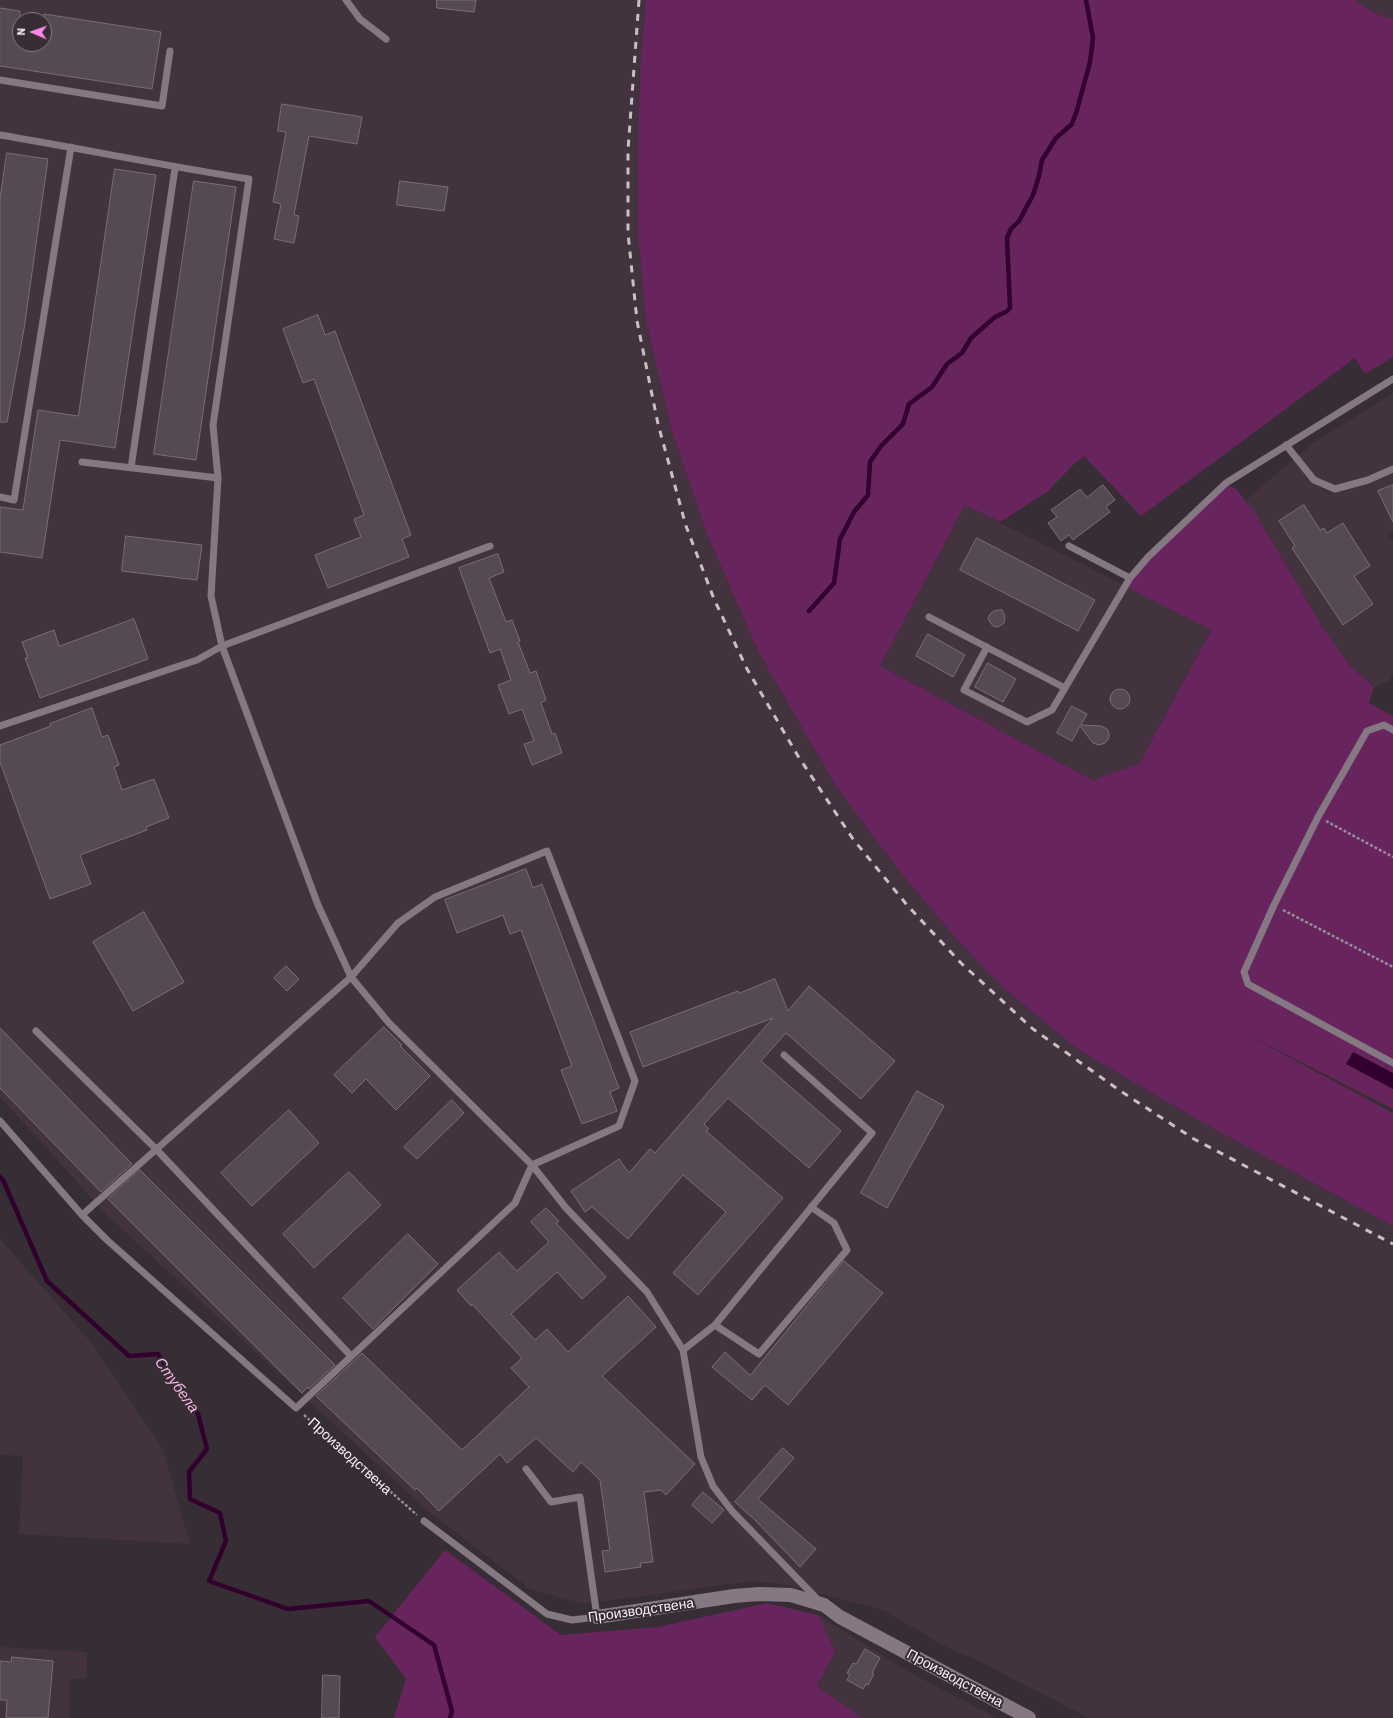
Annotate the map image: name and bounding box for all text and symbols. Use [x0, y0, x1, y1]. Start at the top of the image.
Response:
north arrow [12, 12, 52, 52]
text: N [14, 28, 27, 35]
water label: Стубела [151, 1354, 203, 1416]
street label: Производствена [305, 1414, 395, 1498]
street label: Производствена [587, 1594, 695, 1626]
street label: Производствена [904, 1646, 1006, 1710]

